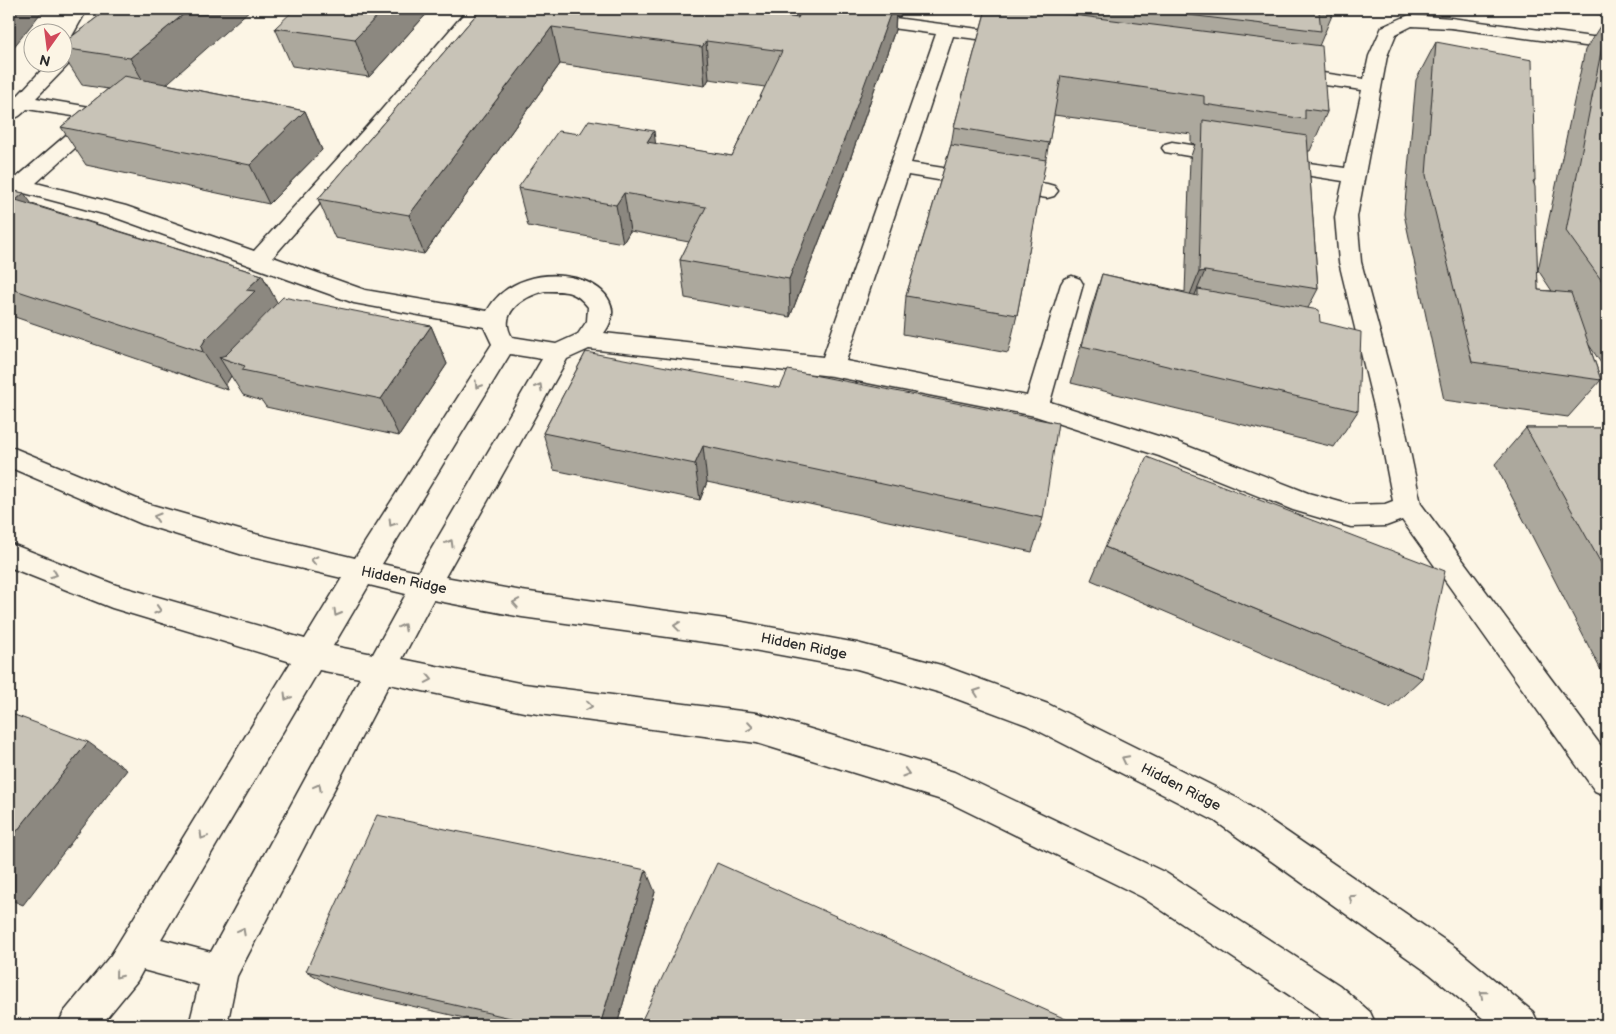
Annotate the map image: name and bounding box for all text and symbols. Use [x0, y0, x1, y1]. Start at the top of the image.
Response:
north arrow [22, 22, 72, 72]
text: N [38, 51, 52, 70]
one-way arrow [475, 380, 485, 389]
one-way arrow [532, 383, 542, 392]
one-way arrow [154, 513, 162, 523]
one-way arrow [388, 517, 398, 526]
one-way arrow [443, 540, 453, 549]
one-way arrow [310, 555, 319, 566]
street label: Hidden Ridge [360, 563, 448, 597]
one-way arrow [49, 567, 58, 578]
one-way arrow [512, 598, 521, 608]
one-way arrow [154, 605, 162, 615]
one-way arrow [333, 608, 343, 617]
one-way arrow [673, 621, 681, 632]
one-way arrow [397, 624, 407, 633]
street label: Hidden Ridge [760, 629, 848, 663]
one-way arrow [424, 673, 433, 684]
one-way arrow [973, 688, 981, 698]
one-way arrow [284, 691, 293, 700]
one-way arrow [585, 700, 593, 711]
one-way arrow [746, 721, 754, 732]
one-way arrow [1121, 755, 1130, 765]
street label: Hidden Ridge [1138, 760, 1224, 814]
one-way arrow [901, 768, 909, 778]
one-way arrow [312, 783, 322, 792]
one-way arrow [200, 831, 210, 840]
one-way arrow [1348, 895, 1358, 904]
one-way arrow [236, 927, 246, 936]
one-way arrow [115, 969, 124, 978]
one-way arrow [1480, 992, 1489, 1000]

